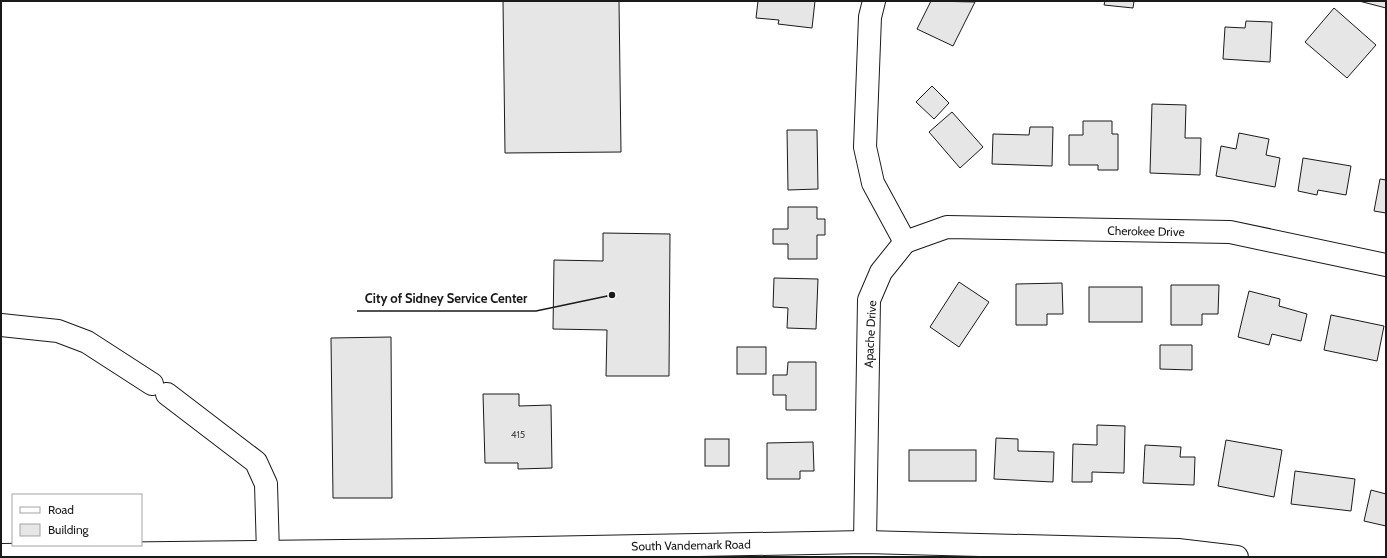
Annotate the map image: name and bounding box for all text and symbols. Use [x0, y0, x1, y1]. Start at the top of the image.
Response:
street label: Cherokee Drive [1107, 223, 1185, 239]
callout: City of Sidney Service Center [357, 286, 536, 311]
text: City of Sidney Service Center [365, 290, 528, 306]
street label: Apache Drive [861, 300, 879, 368]
house number: 415 [511, 428, 525, 441]
legend [12, 494, 142, 546]
text: Road [48, 502, 74, 517]
text: Building [48, 522, 90, 537]
street label: South Vandemark Road [631, 536, 751, 554]

